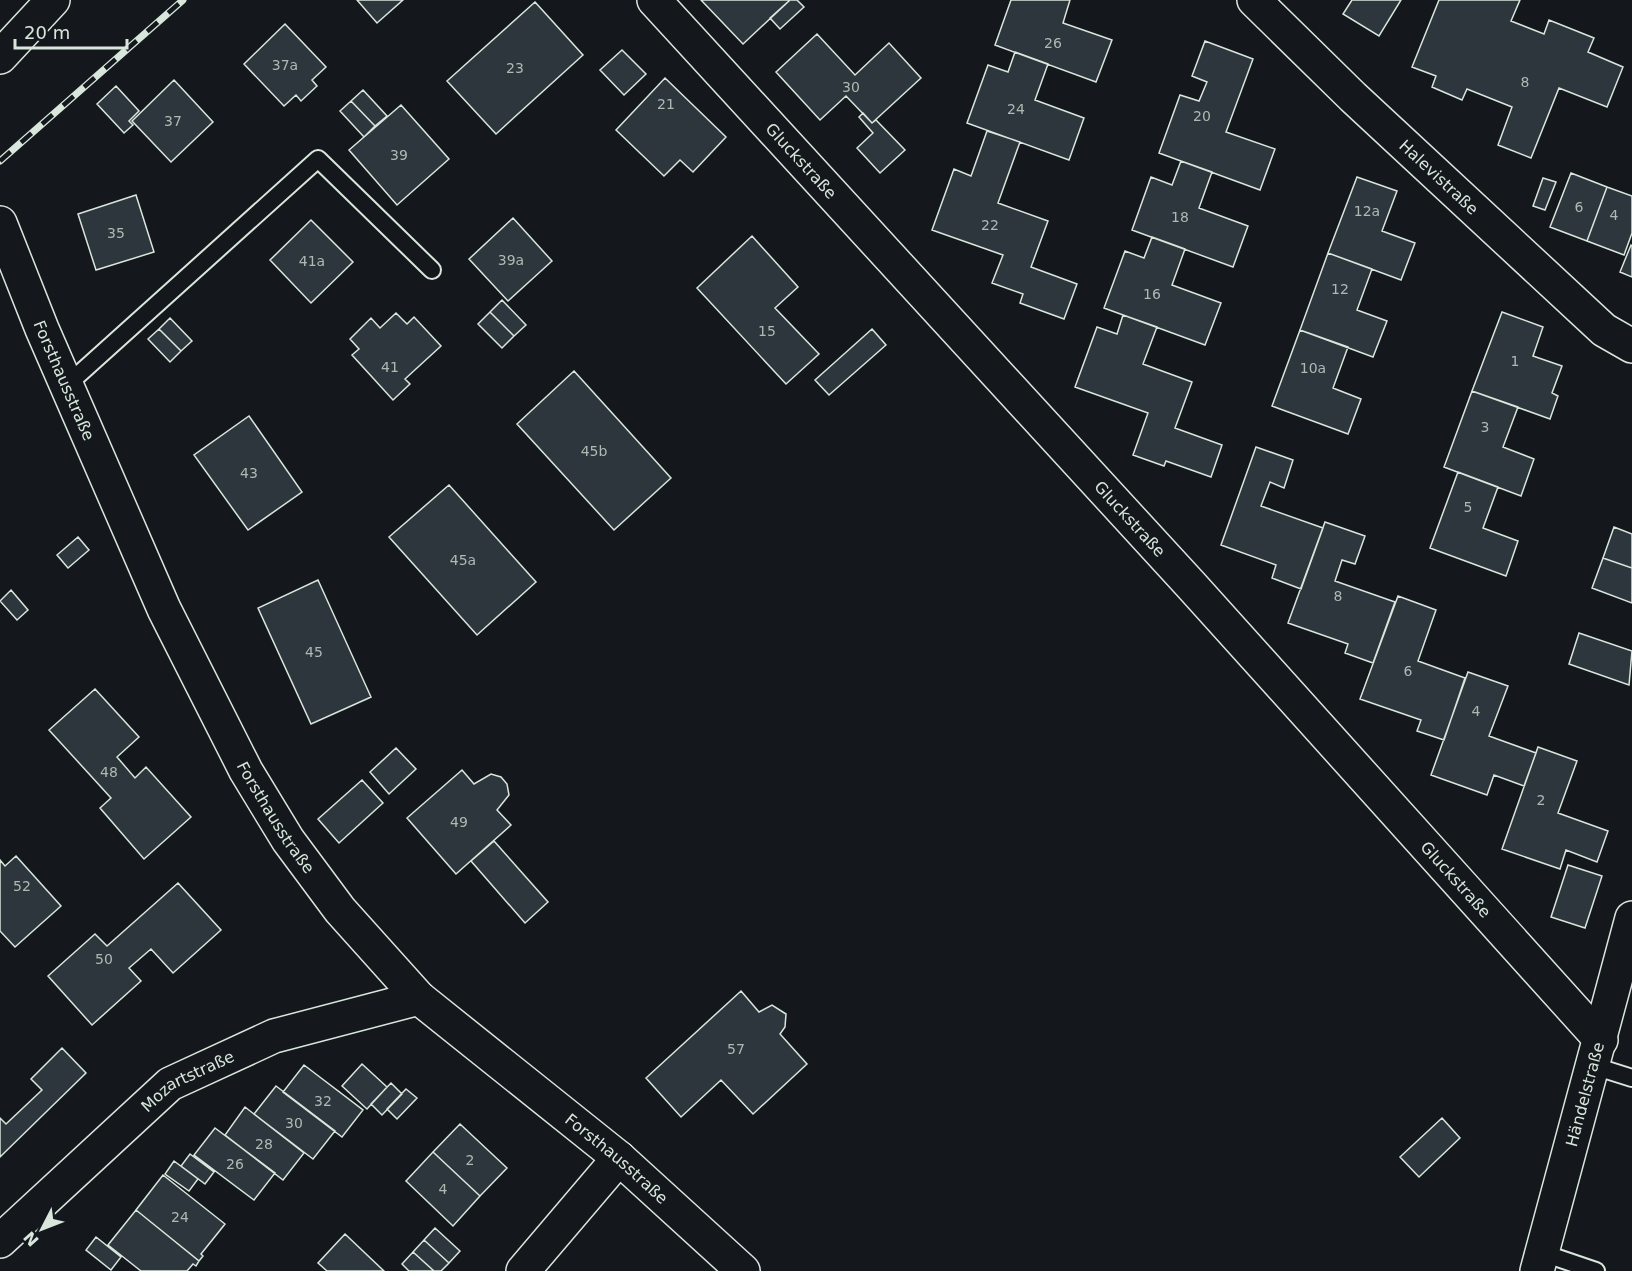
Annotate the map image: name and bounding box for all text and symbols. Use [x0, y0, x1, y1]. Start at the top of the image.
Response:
scale bar [15, 12, 128, 50]
text: 20 m [24, 22, 70, 43]
house number: 26 [1044, 35, 1062, 51]
house number: 37a [272, 57, 298, 73]
house number: 23 [506, 60, 524, 76]
house number: 8 [1521, 74, 1529, 90]
house number: 30 [842, 79, 860, 95]
house number: 21 [657, 96, 675, 112]
house number: 24 [1007, 101, 1025, 117]
house number: 20 [1193, 108, 1211, 124]
house number: 37 [164, 113, 182, 129]
street label: Gluckstraße [762, 119, 841, 203]
street label: Halevistraße [1395, 136, 1482, 219]
house number: 39 [390, 147, 408, 163]
house number: 6 [1575, 199, 1584, 215]
house number: 12a [1354, 203, 1380, 219]
house number: 4 [1610, 207, 1619, 223]
house number: 18 [1171, 209, 1189, 225]
house number: 22 [981, 217, 999, 233]
house number: 35 [107, 225, 125, 241]
house number: 39a [498, 252, 524, 268]
house number: 41a [299, 253, 325, 269]
house number: 12 [1331, 281, 1349, 297]
house number: 16 [1143, 286, 1161, 302]
street label: Forsthausstraße [30, 318, 98, 443]
house number: 15 [758, 323, 776, 339]
house number: 1 [1511, 353, 1519, 369]
house number: 41 [381, 359, 399, 375]
house number: 10a [1300, 360, 1326, 376]
house number: 3 [1481, 419, 1489, 435]
house number: 45b [581, 443, 607, 459]
house number: 43 [240, 465, 258, 481]
street label: Gluckstraße [1090, 477, 1169, 561]
house number: 5 [1464, 499, 1472, 515]
house number: 45a [450, 552, 476, 568]
house number: 8 [1334, 588, 1342, 604]
house number: 45 [305, 644, 323, 660]
house number: 6 [1404, 663, 1413, 679]
house number: 4 [1472, 703, 1481, 719]
street label: Forsthausstraße [233, 758, 318, 877]
house number: 48 [100, 764, 118, 780]
house number: 2 [1537, 792, 1545, 808]
house number: 49 [450, 814, 468, 830]
street label: Gluckstraße [1416, 837, 1495, 921]
house number: 52 [13, 878, 31, 894]
house number: 50 [95, 951, 113, 967]
street label: Händelstraße [1562, 1040, 1608, 1149]
house number: 57 [727, 1041, 745, 1057]
street label: Mozartstraße [137, 1047, 237, 1116]
house number: 32 [314, 1093, 332, 1109]
street label: Forsthausstraße [561, 1110, 672, 1208]
house number: 30 [285, 1115, 303, 1131]
house number: 28 [255, 1136, 273, 1152]
house number: 2 [466, 1152, 474, 1168]
house number: 26 [226, 1156, 244, 1172]
house number: 4 [439, 1181, 448, 1197]
north arrow [12, 1199, 72, 1259]
house number: 24 [171, 1209, 189, 1225]
text: N [20, 1227, 43, 1250]

